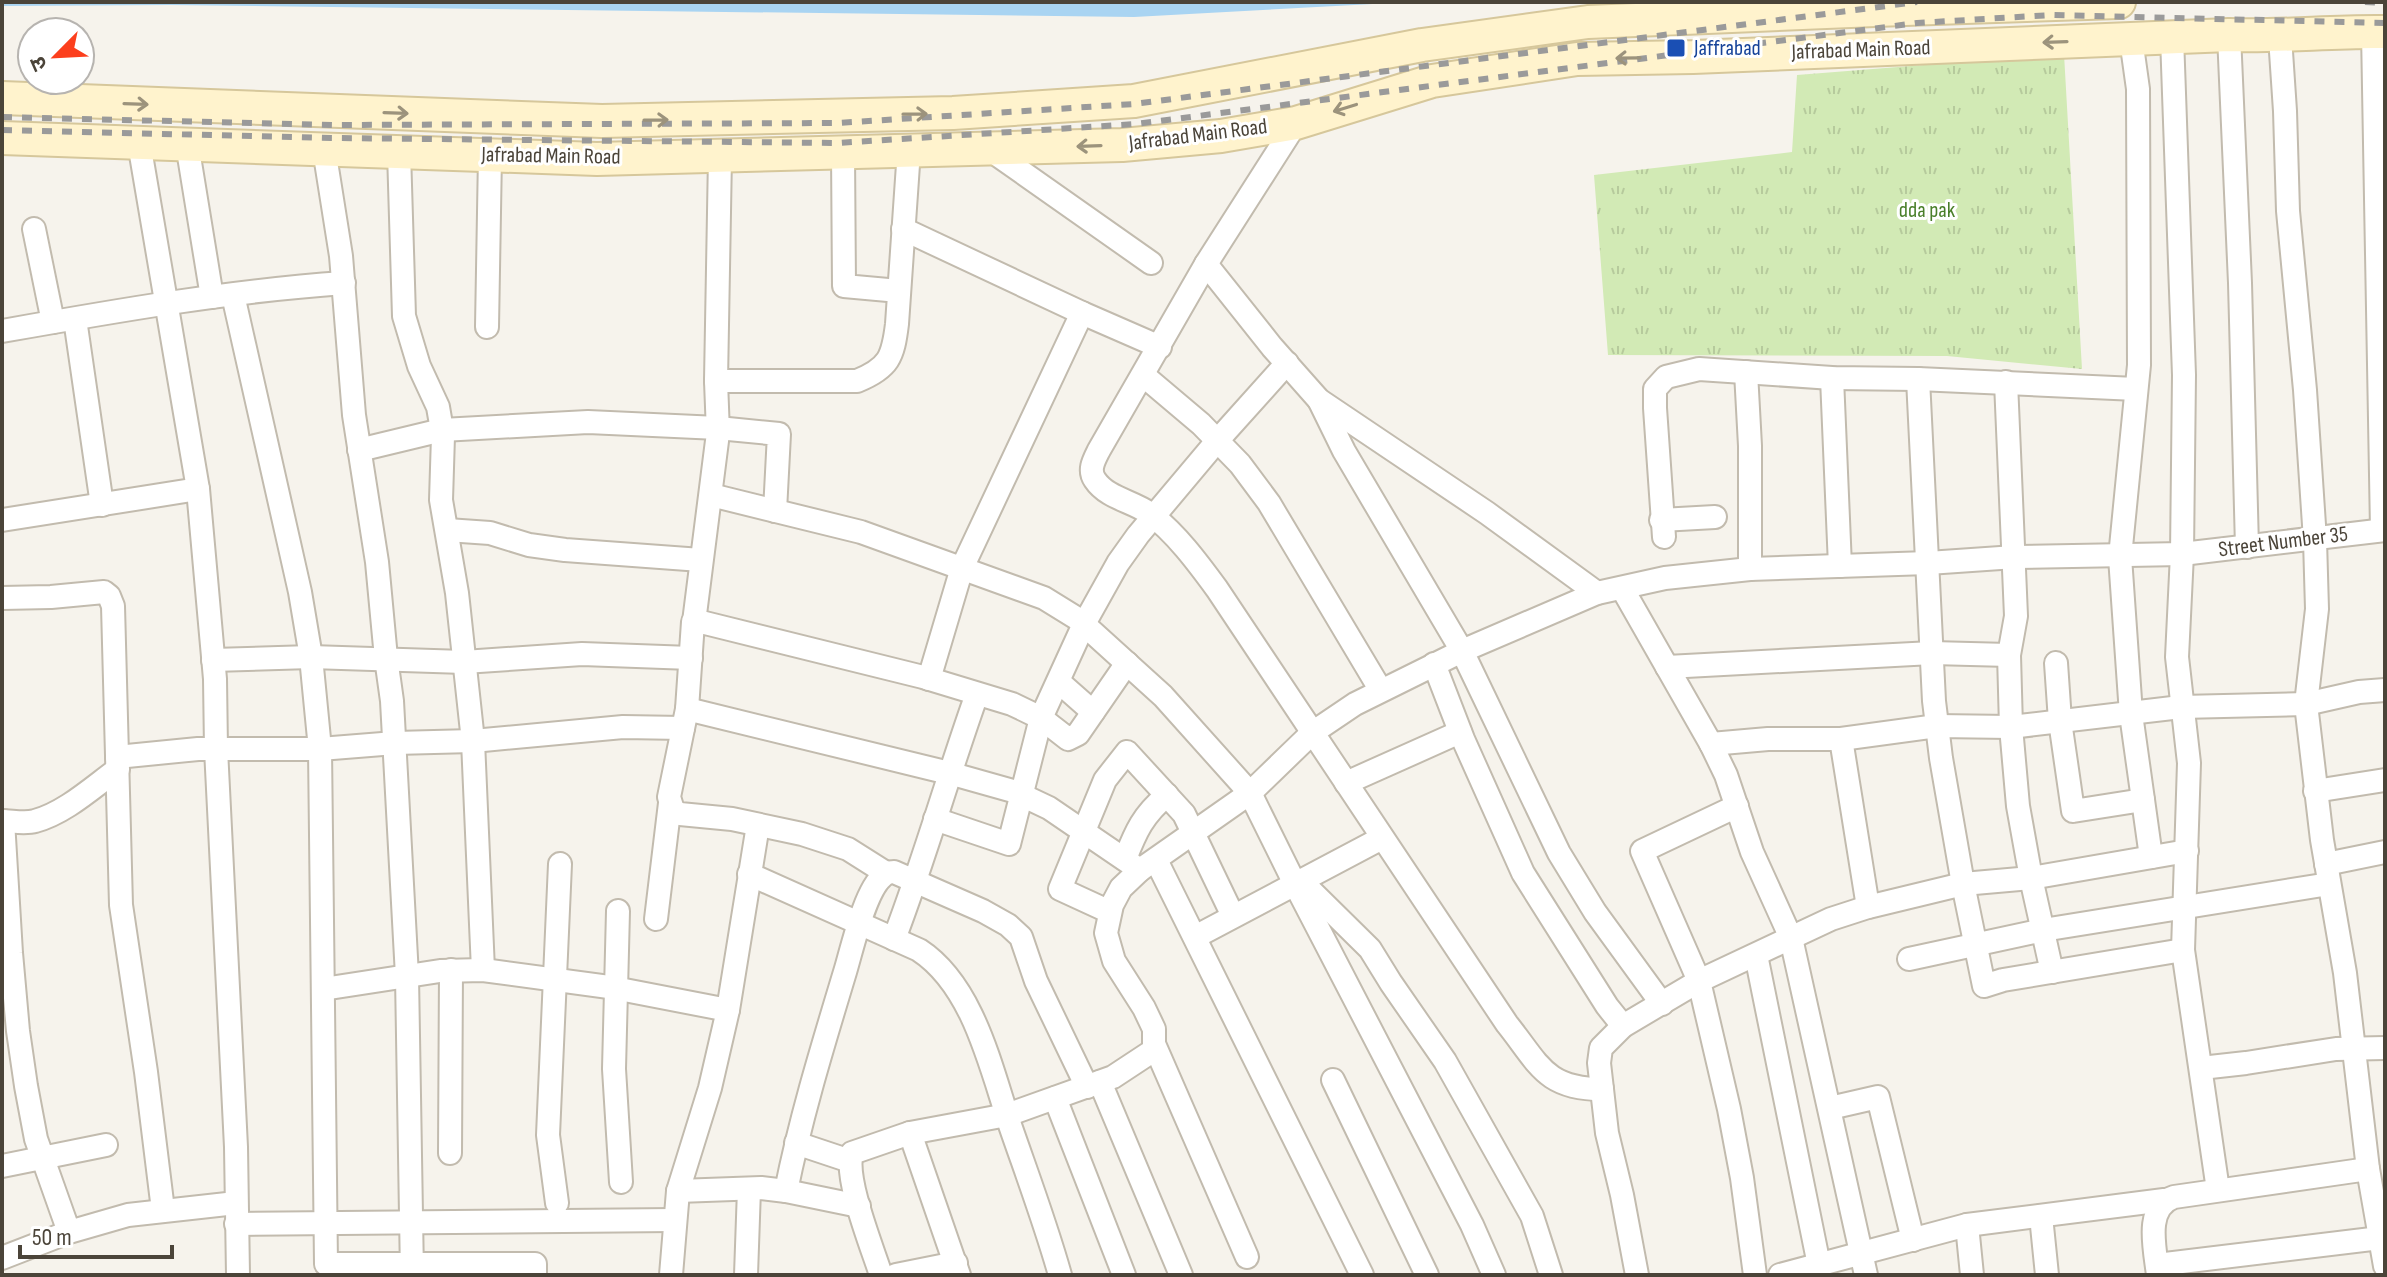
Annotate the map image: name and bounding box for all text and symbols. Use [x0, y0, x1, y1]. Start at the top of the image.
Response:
north arrow [16, 16, 96, 96]
street label: Jafrabad Main Road [1790, 34, 1931, 66]
place label: Jaffrabad [1693, 35, 1761, 62]
one-way arrow [2042, 35, 2069, 50]
marker: Jaffrabad [1665, 37, 1687, 59]
one-way arrow [1615, 50, 1642, 66]
text: उ [24, 51, 54, 75]
one-way arrow [122, 96, 149, 111]
one-way arrow [1333, 101, 1358, 116]
one-way arrow [382, 106, 409, 121]
one-way arrow [901, 106, 928, 121]
one-way arrow [642, 112, 669, 127]
street label: Jafrabad Main Road [1126, 113, 1269, 157]
one-way arrow [1076, 138, 1103, 153]
street label: Jafrabad Main Road [480, 141, 621, 171]
park label: dda pak [1899, 197, 1956, 224]
street label: Street Number 35 [2217, 521, 2349, 563]
scale bar [20, 1209, 172, 1259]
text: 50 m [32, 1223, 72, 1252]

